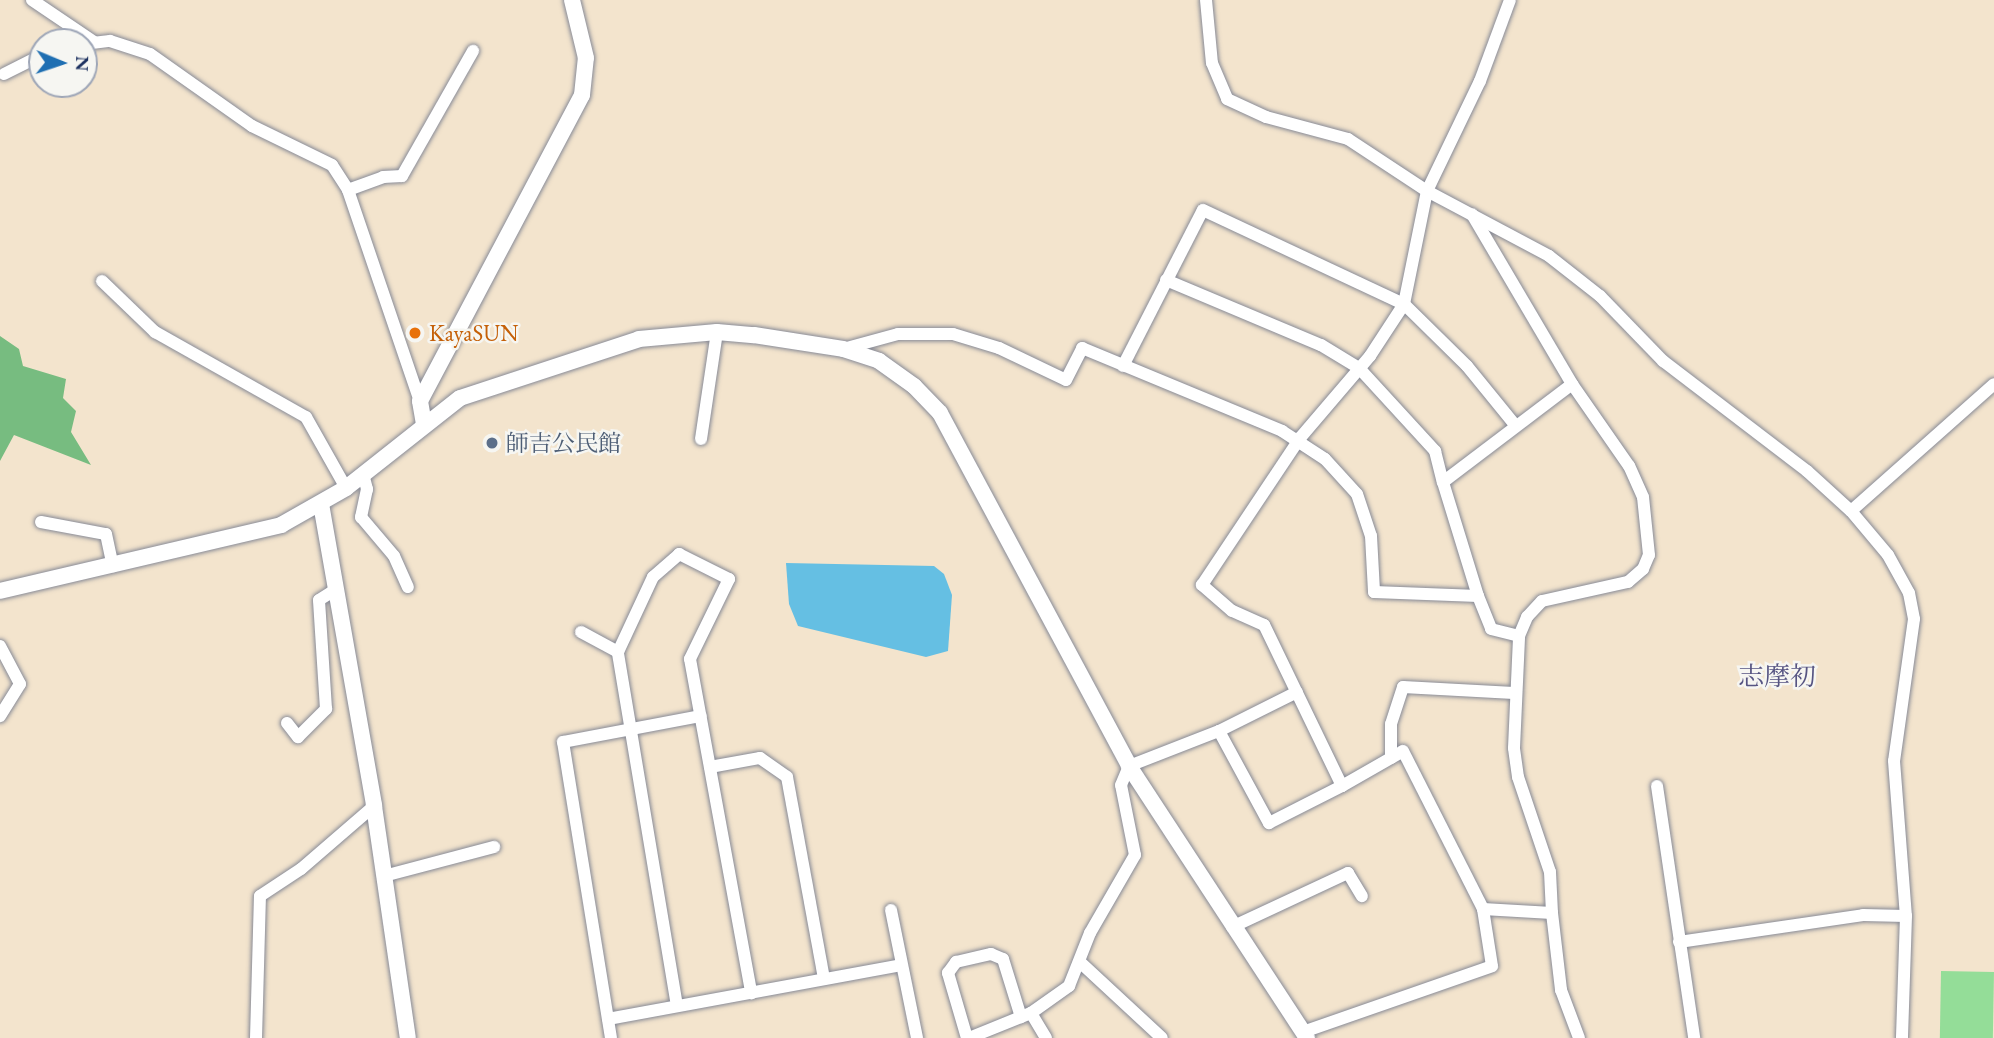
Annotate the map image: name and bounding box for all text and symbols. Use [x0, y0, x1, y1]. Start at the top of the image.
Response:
north arrow [28, 28, 98, 98]
text: N [70, 56, 95, 72]
place label: KayaSUN [429, 319, 518, 347]
marker: KayaSUN [407, 325, 423, 341]
place label: 師吉公民館 [506, 429, 621, 457]
marker: 師吉公民館 [484, 435, 500, 451]
district label: 志摩初 [1738, 661, 1816, 693]

